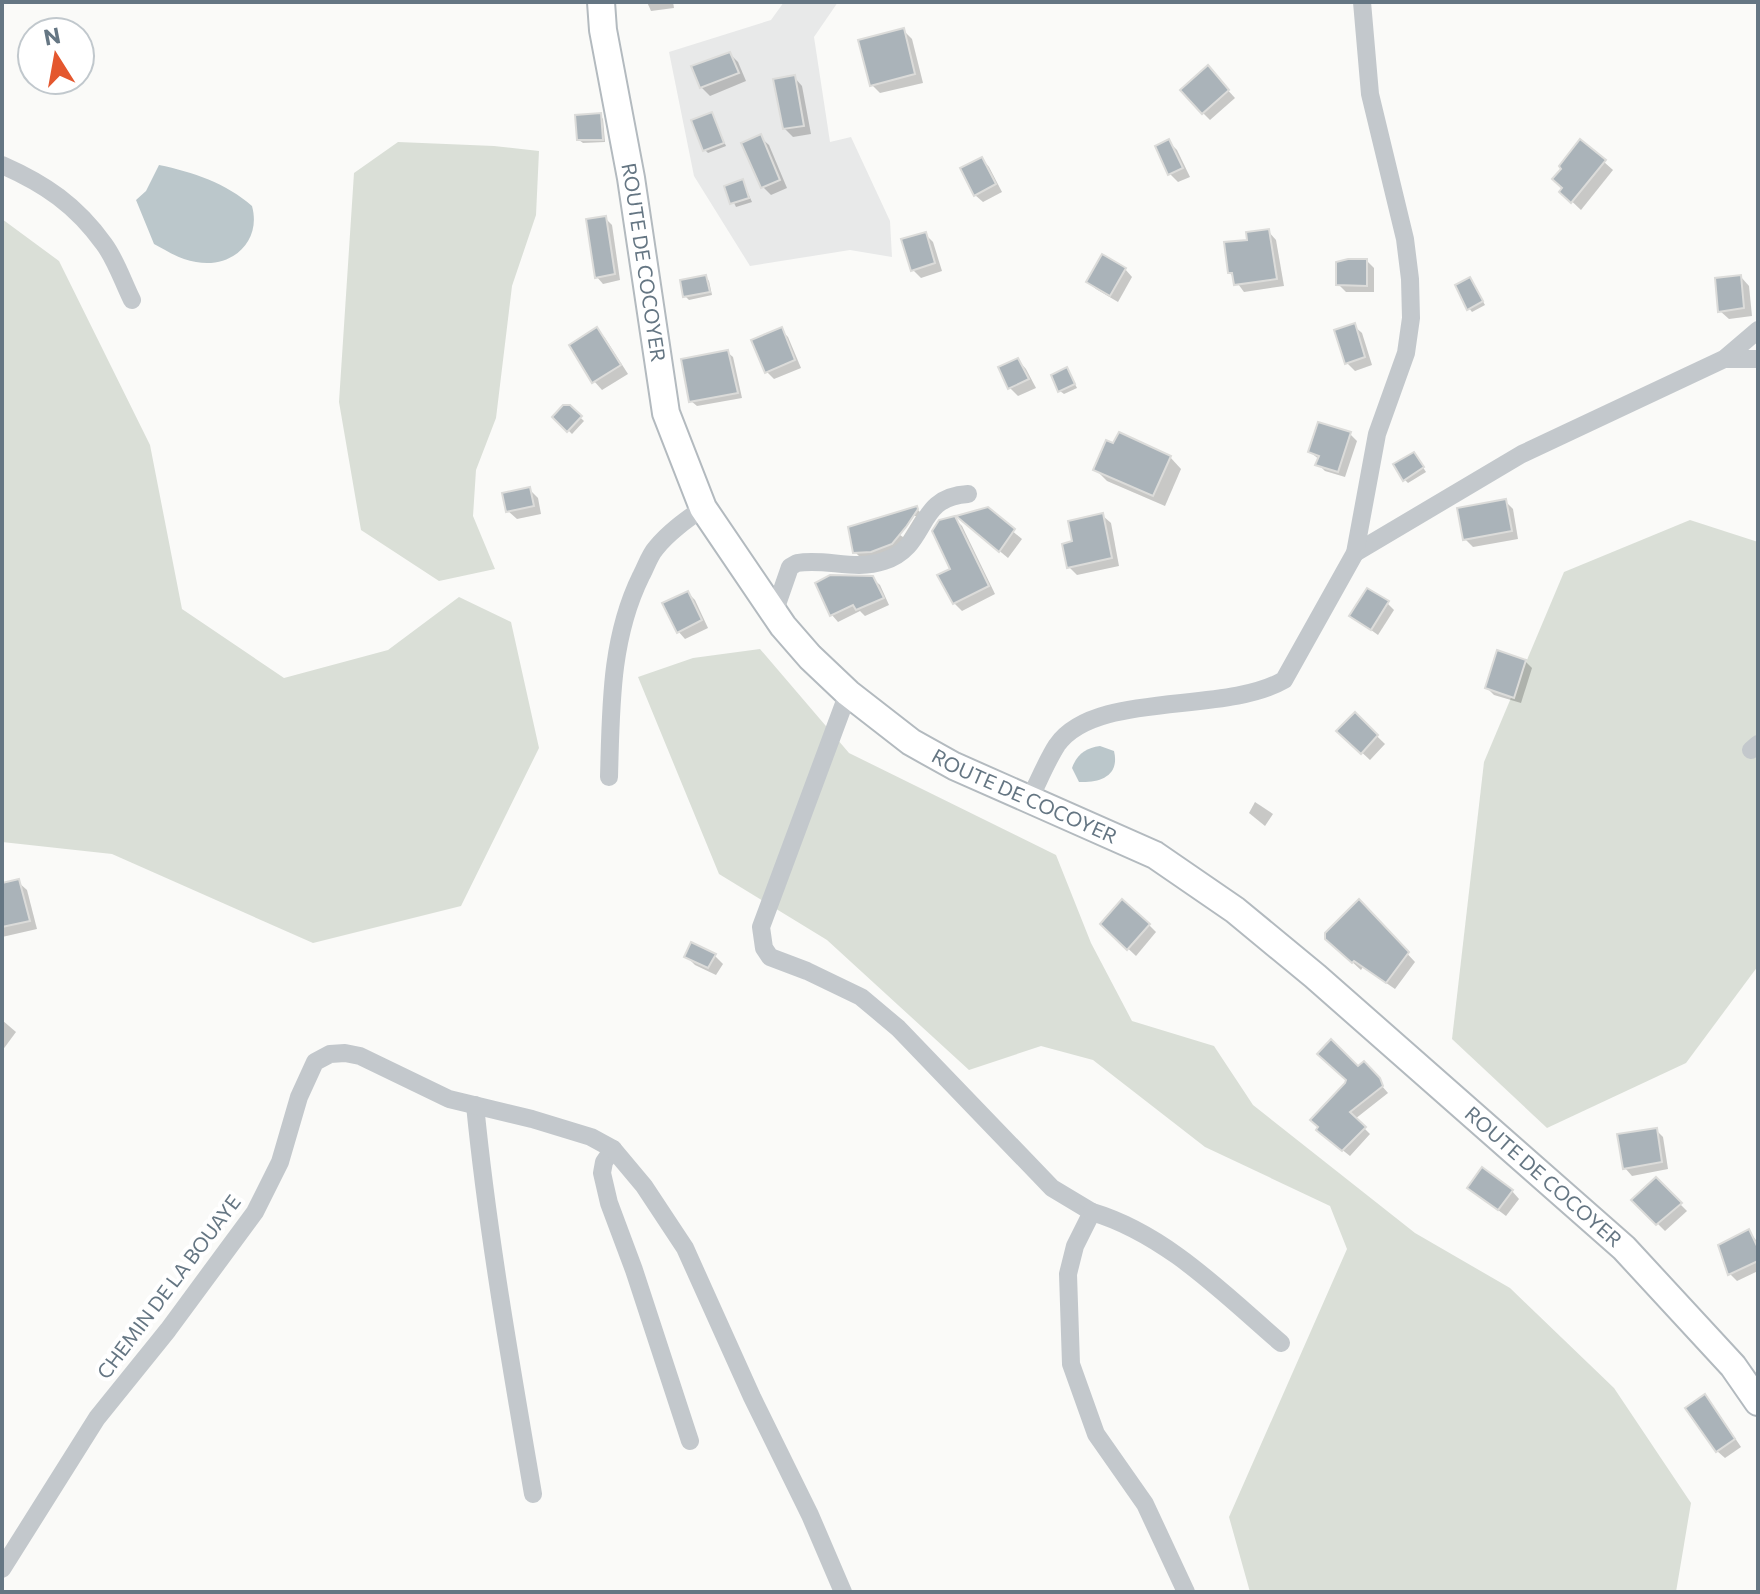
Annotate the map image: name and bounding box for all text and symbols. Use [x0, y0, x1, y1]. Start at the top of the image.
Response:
north arrow [16, 16, 96, 96]
text: N [41, 21, 63, 51]
street label: ROUTE DE COCOYER [617, 161, 671, 363]
street label: ROUTE DE COCOYER [928, 743, 1121, 848]
street label: ROUTE DE COCOYER [1461, 1101, 1627, 1251]
street label: CHEMIN DE LA BOUAYE [91, 1190, 245, 1383]

